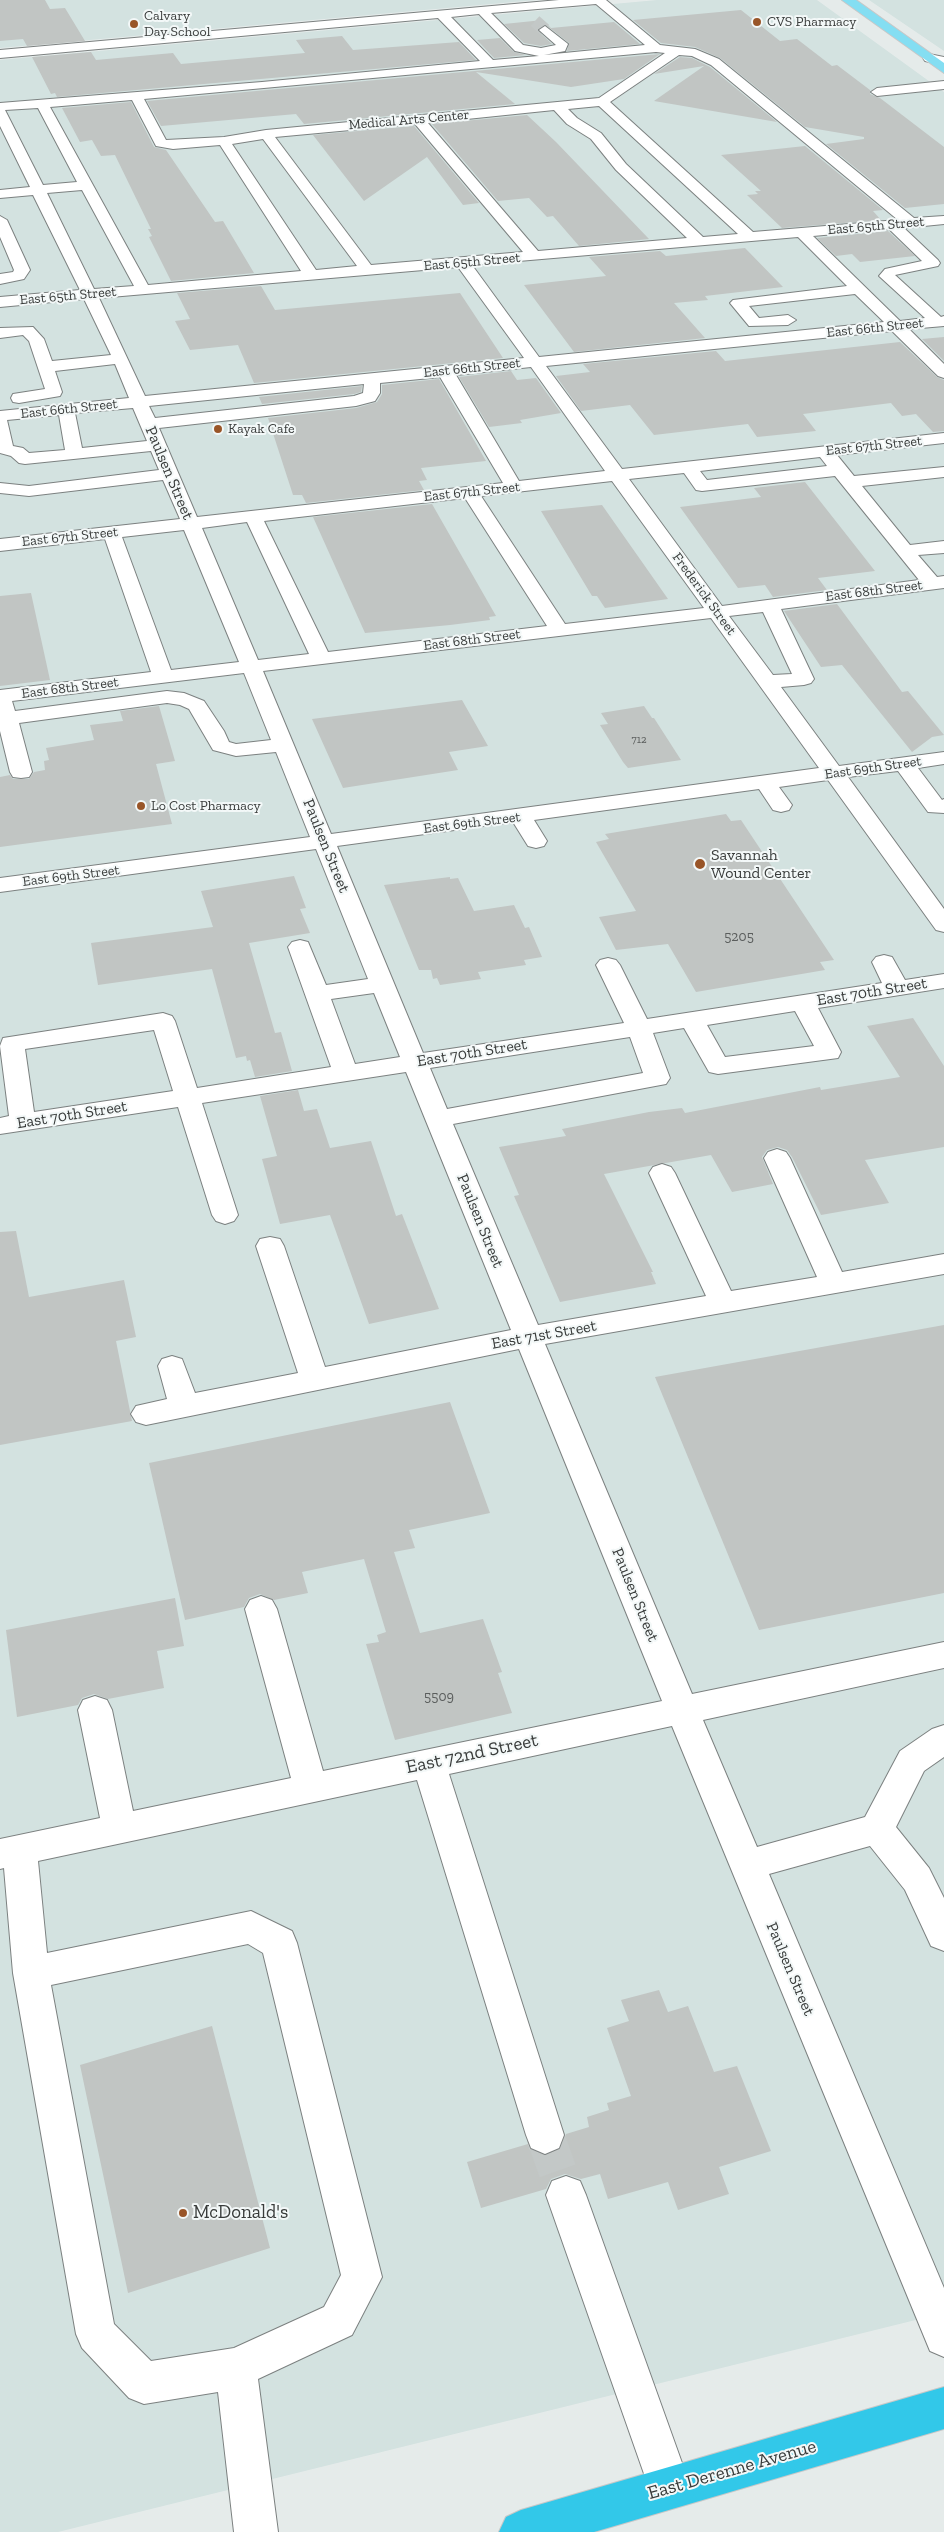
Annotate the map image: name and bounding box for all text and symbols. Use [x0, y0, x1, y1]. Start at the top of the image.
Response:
place label: Calvary Day School [144, 8, 210, 40]
place label: CVS Pharmacy [767, 14, 856, 30]
marker: CVS Pharmacy [751, 16, 763, 28]
marker: Calvary Day School [128, 18, 140, 30]
street label: Medical Arts Center [348, 106, 470, 134]
street label: East 65th Street [827, 213, 925, 239]
street label: East 65th Street [423, 249, 521, 275]
street label: East 65th Street [19, 283, 117, 309]
street label: East 66th Street [826, 315, 924, 341]
street label: East 66th Street [423, 355, 521, 381]
street label: East 66th Street [20, 396, 118, 422]
place label: Kayak Cafe [228, 421, 295, 437]
street label: Paulsen Street [141, 423, 197, 523]
marker: Kayak Cafe [212, 423, 224, 435]
street label: East 67th Street [825, 433, 923, 459]
street label: East 67th Street [423, 479, 521, 505]
street label: East 67th Street [21, 524, 119, 550]
street label: Frederick Street [668, 549, 740, 639]
street label: East 68th Street [825, 577, 923, 605]
street label: East 68th Street [423, 626, 521, 654]
street label: East 68th Street [21, 674, 119, 702]
house number: 712 [631, 733, 647, 747]
street label: East 69th Street [824, 753, 922, 783]
street label: Paulsen Street [298, 796, 354, 896]
place label: Lo Cost Pharmacy [151, 798, 261, 814]
marker: Lo Cost Pharmacy [135, 800, 147, 812]
street label: East 69th Street [423, 809, 521, 837]
place label: Savannah Wound Center [711, 845, 811, 883]
marker: Savannah Wound Center [693, 857, 707, 871]
street label: East 69th Street [22, 862, 120, 890]
house number: 5205 [724, 929, 754, 945]
street label: East 70th Street [816, 974, 928, 1010]
street label: East 70th Street [416, 1035, 528, 1071]
street label: East 70th Street [16, 1097, 128, 1133]
street label: Paulsen Street [452, 1171, 508, 1271]
street label: East 71st Street [490, 1316, 598, 1354]
street label: Paulsen Street [607, 1545, 663, 1645]
house number: 5509 [424, 1689, 454, 1705]
street label: East 72nd Street [404, 1729, 540, 1779]
street label: Paulsen Street [762, 1919, 818, 2019]
place label: McDonald's [193, 2202, 288, 2224]
marker: McDonald's [177, 2207, 189, 2219]
street label: East Derenne Avenue [645, 2435, 819, 2505]

